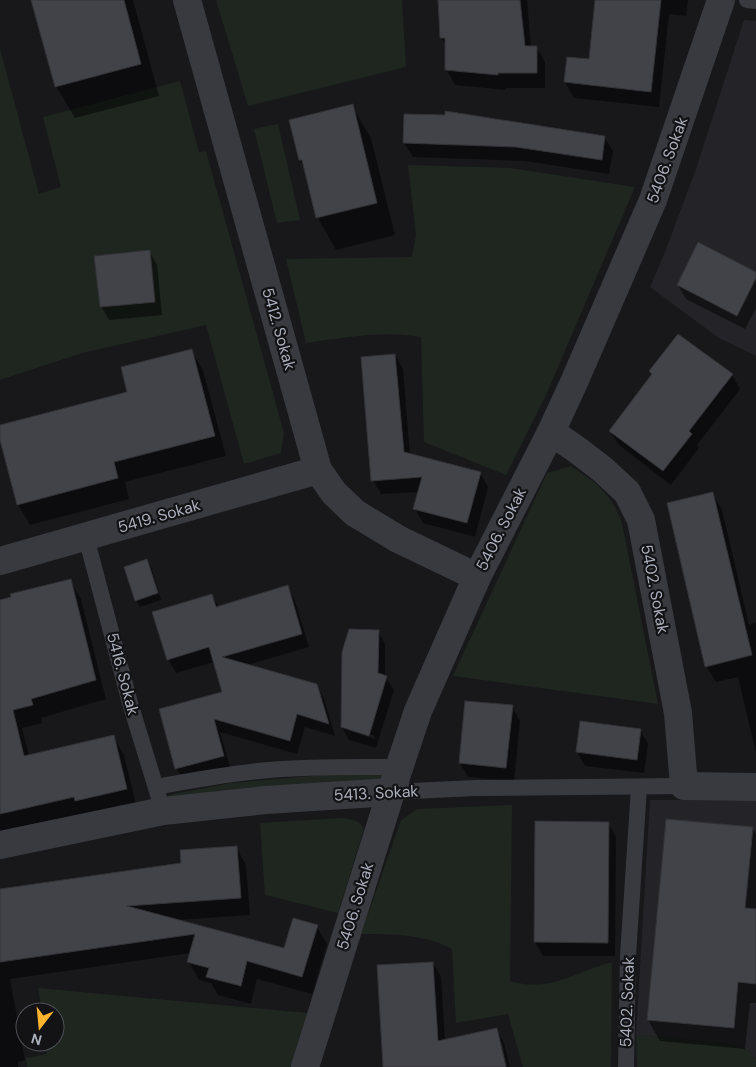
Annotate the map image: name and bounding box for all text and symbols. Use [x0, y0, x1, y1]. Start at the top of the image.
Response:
street label: 5406. Sokak [642, 114, 692, 206]
street label: 5412. Sokak [257, 285, 301, 373]
street label: 5406. Sokak [471, 484, 531, 574]
street label: 5419. Sokak [115, 494, 203, 538]
street label: 5402. Sokak [636, 543, 674, 635]
street label: 5416. Sokak [102, 630, 144, 718]
street label: 5413. Sokak [333, 780, 419, 806]
street label: 5406. Sokak [332, 860, 378, 952]
street label: 5402. Sokak [615, 956, 639, 1048]
north arrow [15, 1002, 65, 1052]
text: N [29, 1029, 44, 1050]

